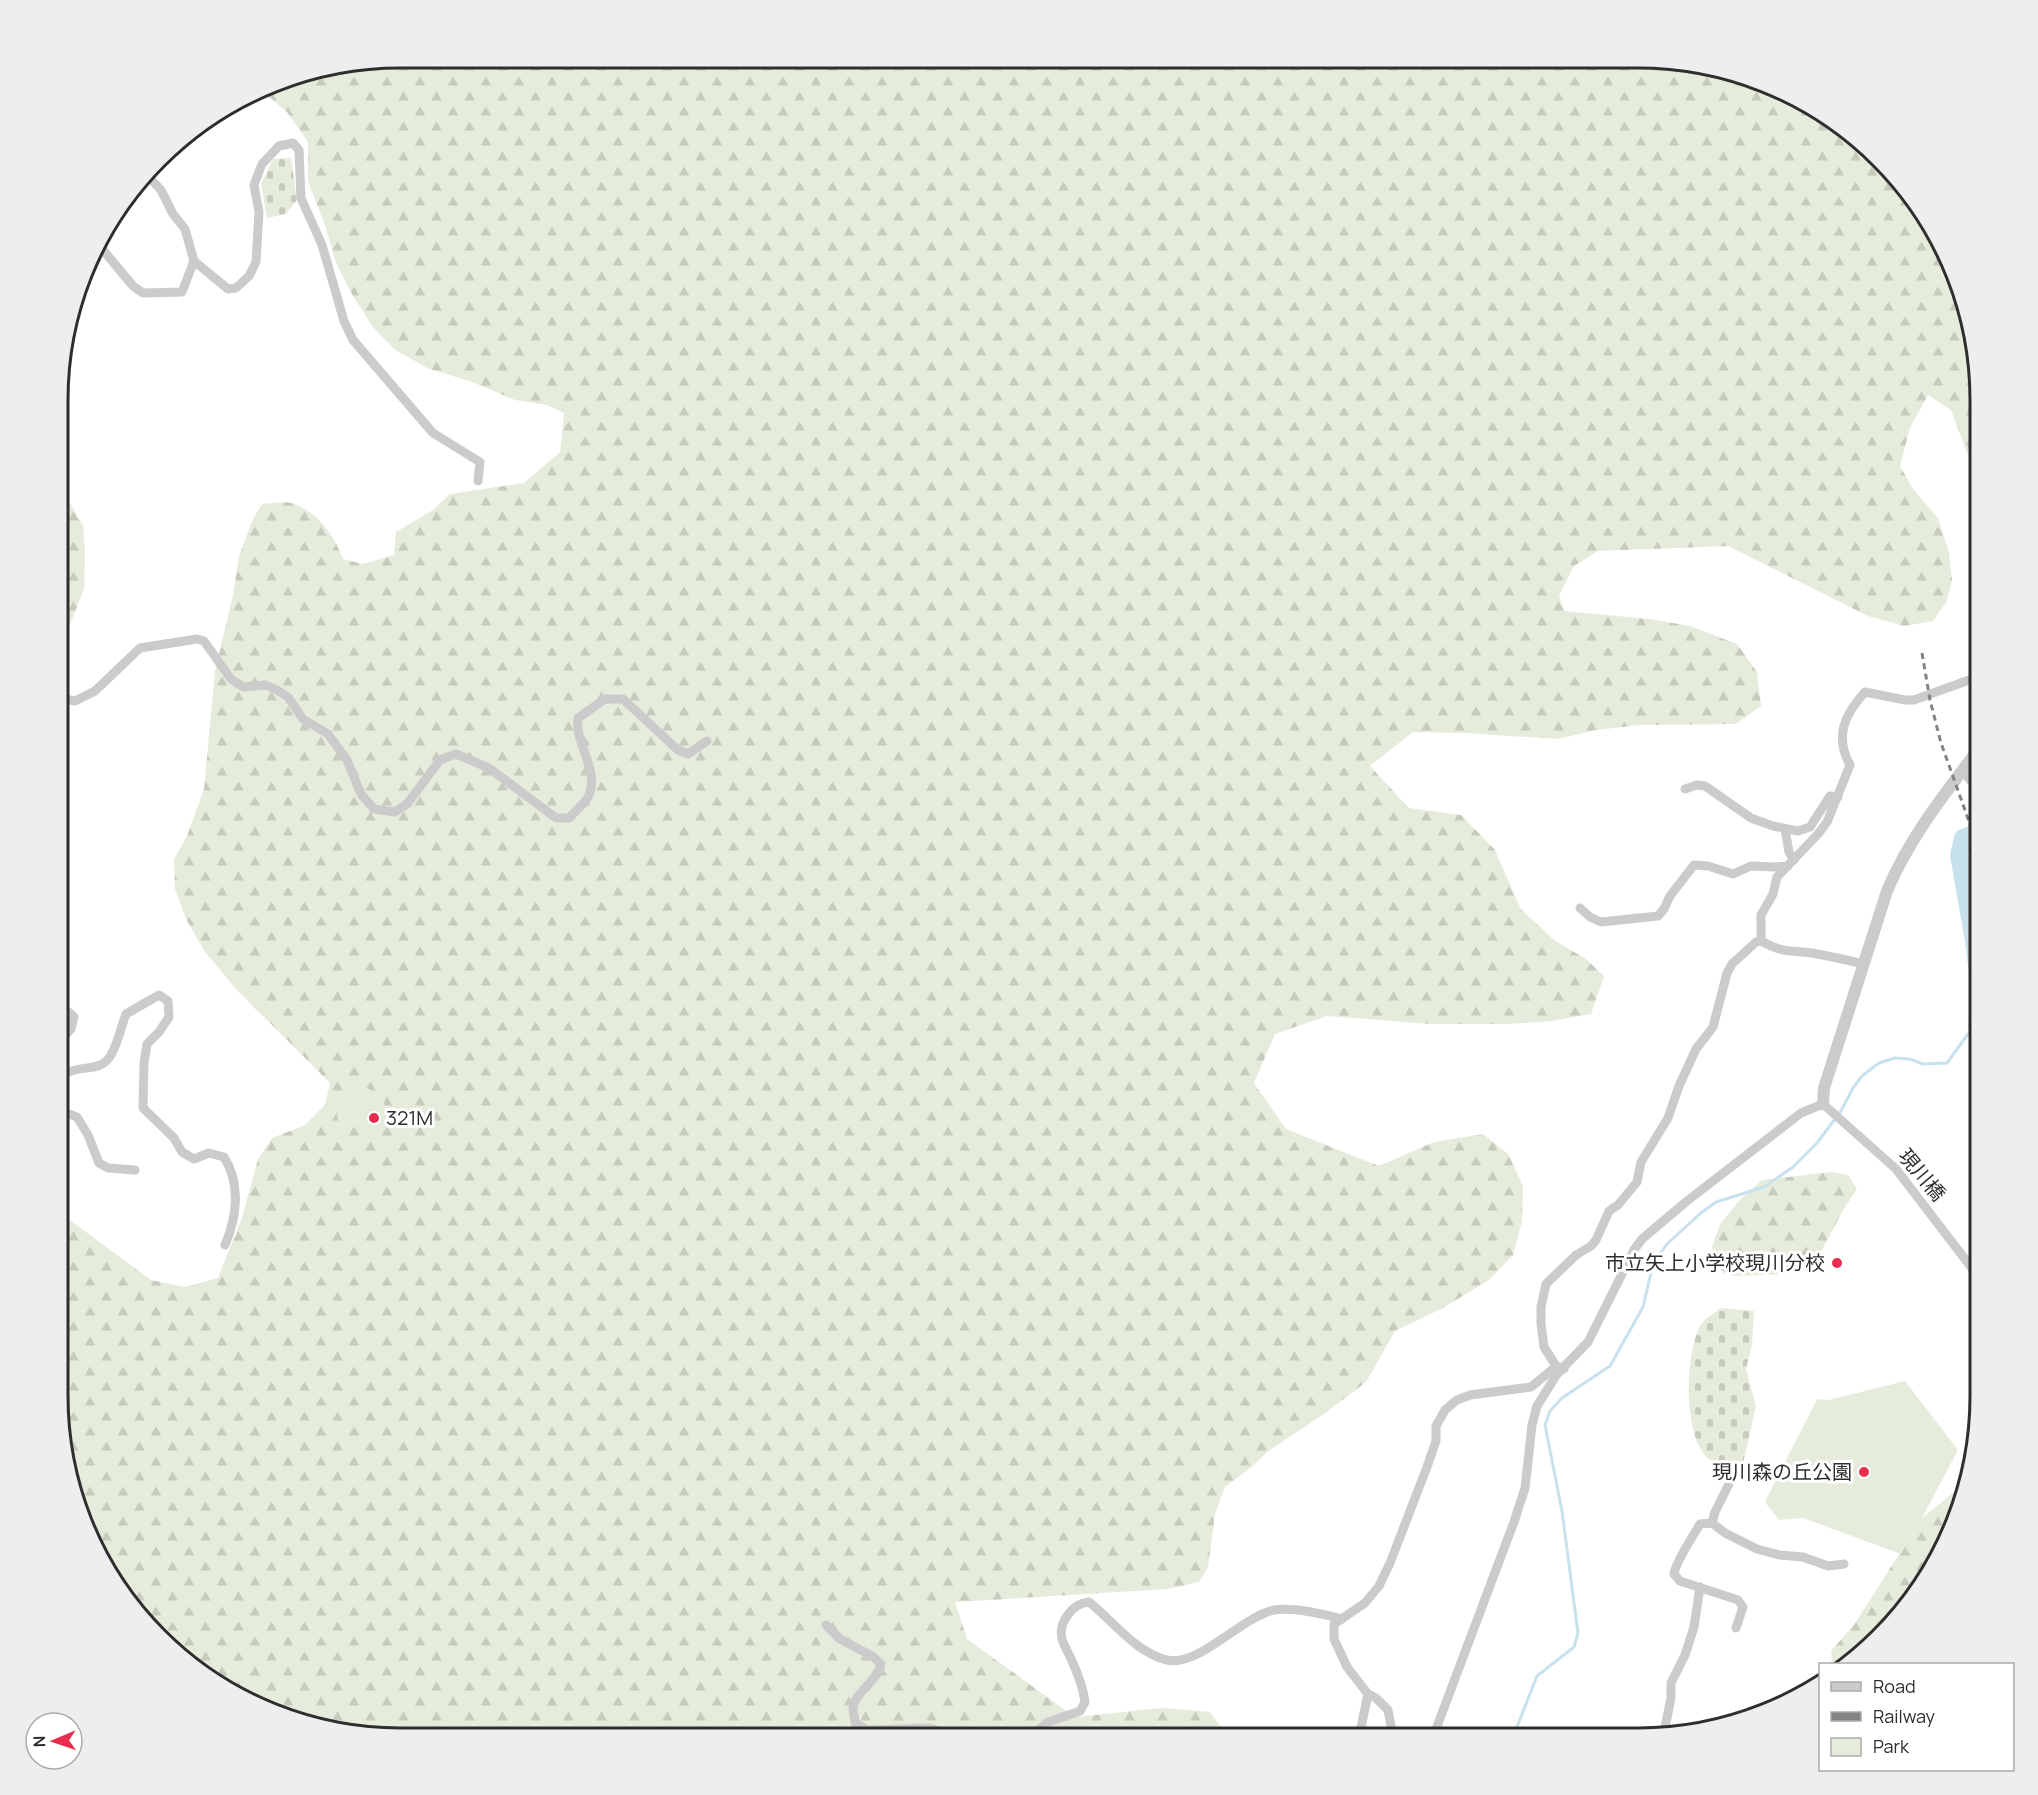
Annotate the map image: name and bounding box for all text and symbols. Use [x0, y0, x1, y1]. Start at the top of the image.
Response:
place label: 321M [386, 1104, 433, 1131]
marker: 321M [367, 1111, 381, 1125]
street label: 現川橋 [1893, 1143, 1952, 1206]
place label: 市立矢上小学校現川分校 [1605, 1249, 1825, 1276]
marker: 市立矢上小学校現川分校 [1830, 1256, 1844, 1270]
place label: 現川森の丘公園 [1712, 1458, 1852, 1485]
marker: 現川森の丘公園 [1857, 1465, 1871, 1479]
legend [1819, 1663, 2014, 1771]
text: Road [1873, 1674, 1916, 1698]
text: Railway [1873, 1704, 1935, 1728]
north arrow [24, 1711, 84, 1771]
text: Park [1873, 1734, 1910, 1758]
text: N [28, 1735, 50, 1748]

